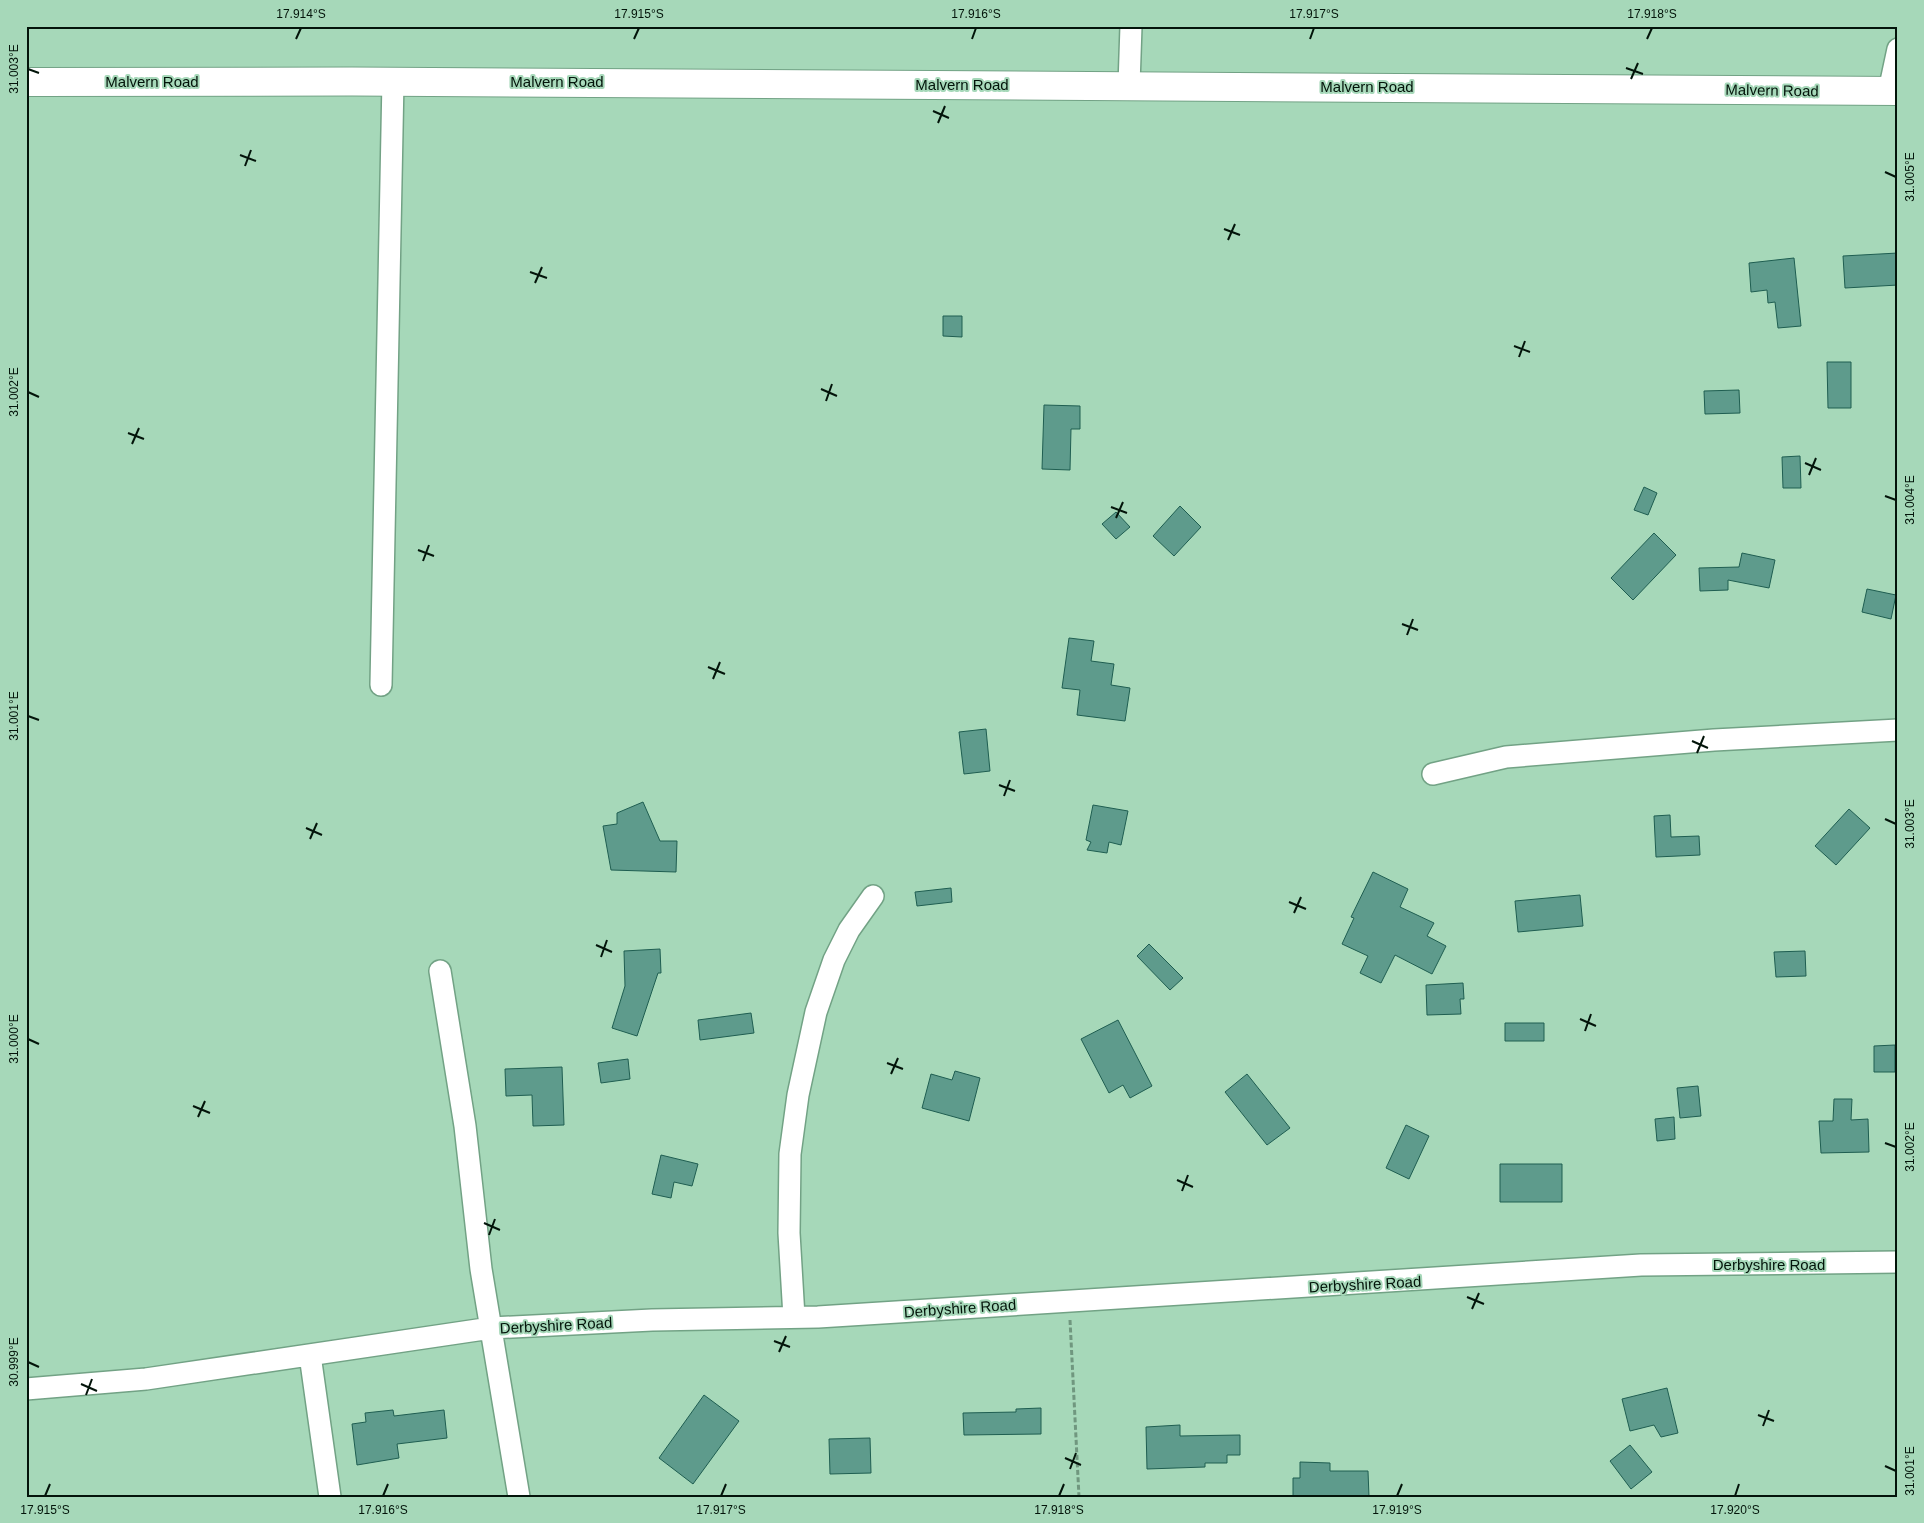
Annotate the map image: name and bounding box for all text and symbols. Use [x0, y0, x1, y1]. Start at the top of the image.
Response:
text: 17.914°S [276, 7, 326, 21]
text: 17.915°S [614, 7, 664, 21]
text: 17.916°S [951, 7, 1001, 21]
text: 17.917°S [1289, 7, 1339, 21]
text: 17.918°S [1627, 7, 1677, 21]
text: 31.003°E [7, 44, 21, 94]
street label: Malvern Road [105, 73, 199, 90]
street label: Malvern Road [510, 73, 604, 90]
street label: Malvern Road [915, 76, 1009, 93]
street label: Malvern Road [1320, 78, 1414, 95]
street label: Malvern Road [1725, 81, 1819, 99]
text: 31.005°E [1903, 152, 1917, 202]
text: 31.002°E [7, 367, 21, 417]
text: 31.004°E [1903, 475, 1917, 525]
text: 31.001°E [7, 691, 21, 741]
text: 31.003°E [1903, 799, 1917, 849]
text: 31.000°E [7, 1014, 21, 1064]
text: 31.002°E [1903, 1122, 1917, 1172]
street label: Derbyshire Road [1713, 1256, 1825, 1273]
street label: Derbyshire Road [1308, 1273, 1422, 1295]
street label: Derbyshire Road [903, 1296, 1017, 1320]
street label: Derbyshire Road [499, 1314, 613, 1336]
text: 30.999°E [7, 1337, 21, 1387]
text: 31.001°E [1903, 1446, 1917, 1496]
text: 17.915°S [20, 1503, 70, 1517]
text: 17.916°S [358, 1503, 408, 1517]
text: 17.917°S [696, 1503, 746, 1517]
text: 17.918°S [1034, 1503, 1084, 1517]
text: 17.919°S [1372, 1503, 1422, 1517]
text: 17.920°S [1710, 1503, 1760, 1517]

